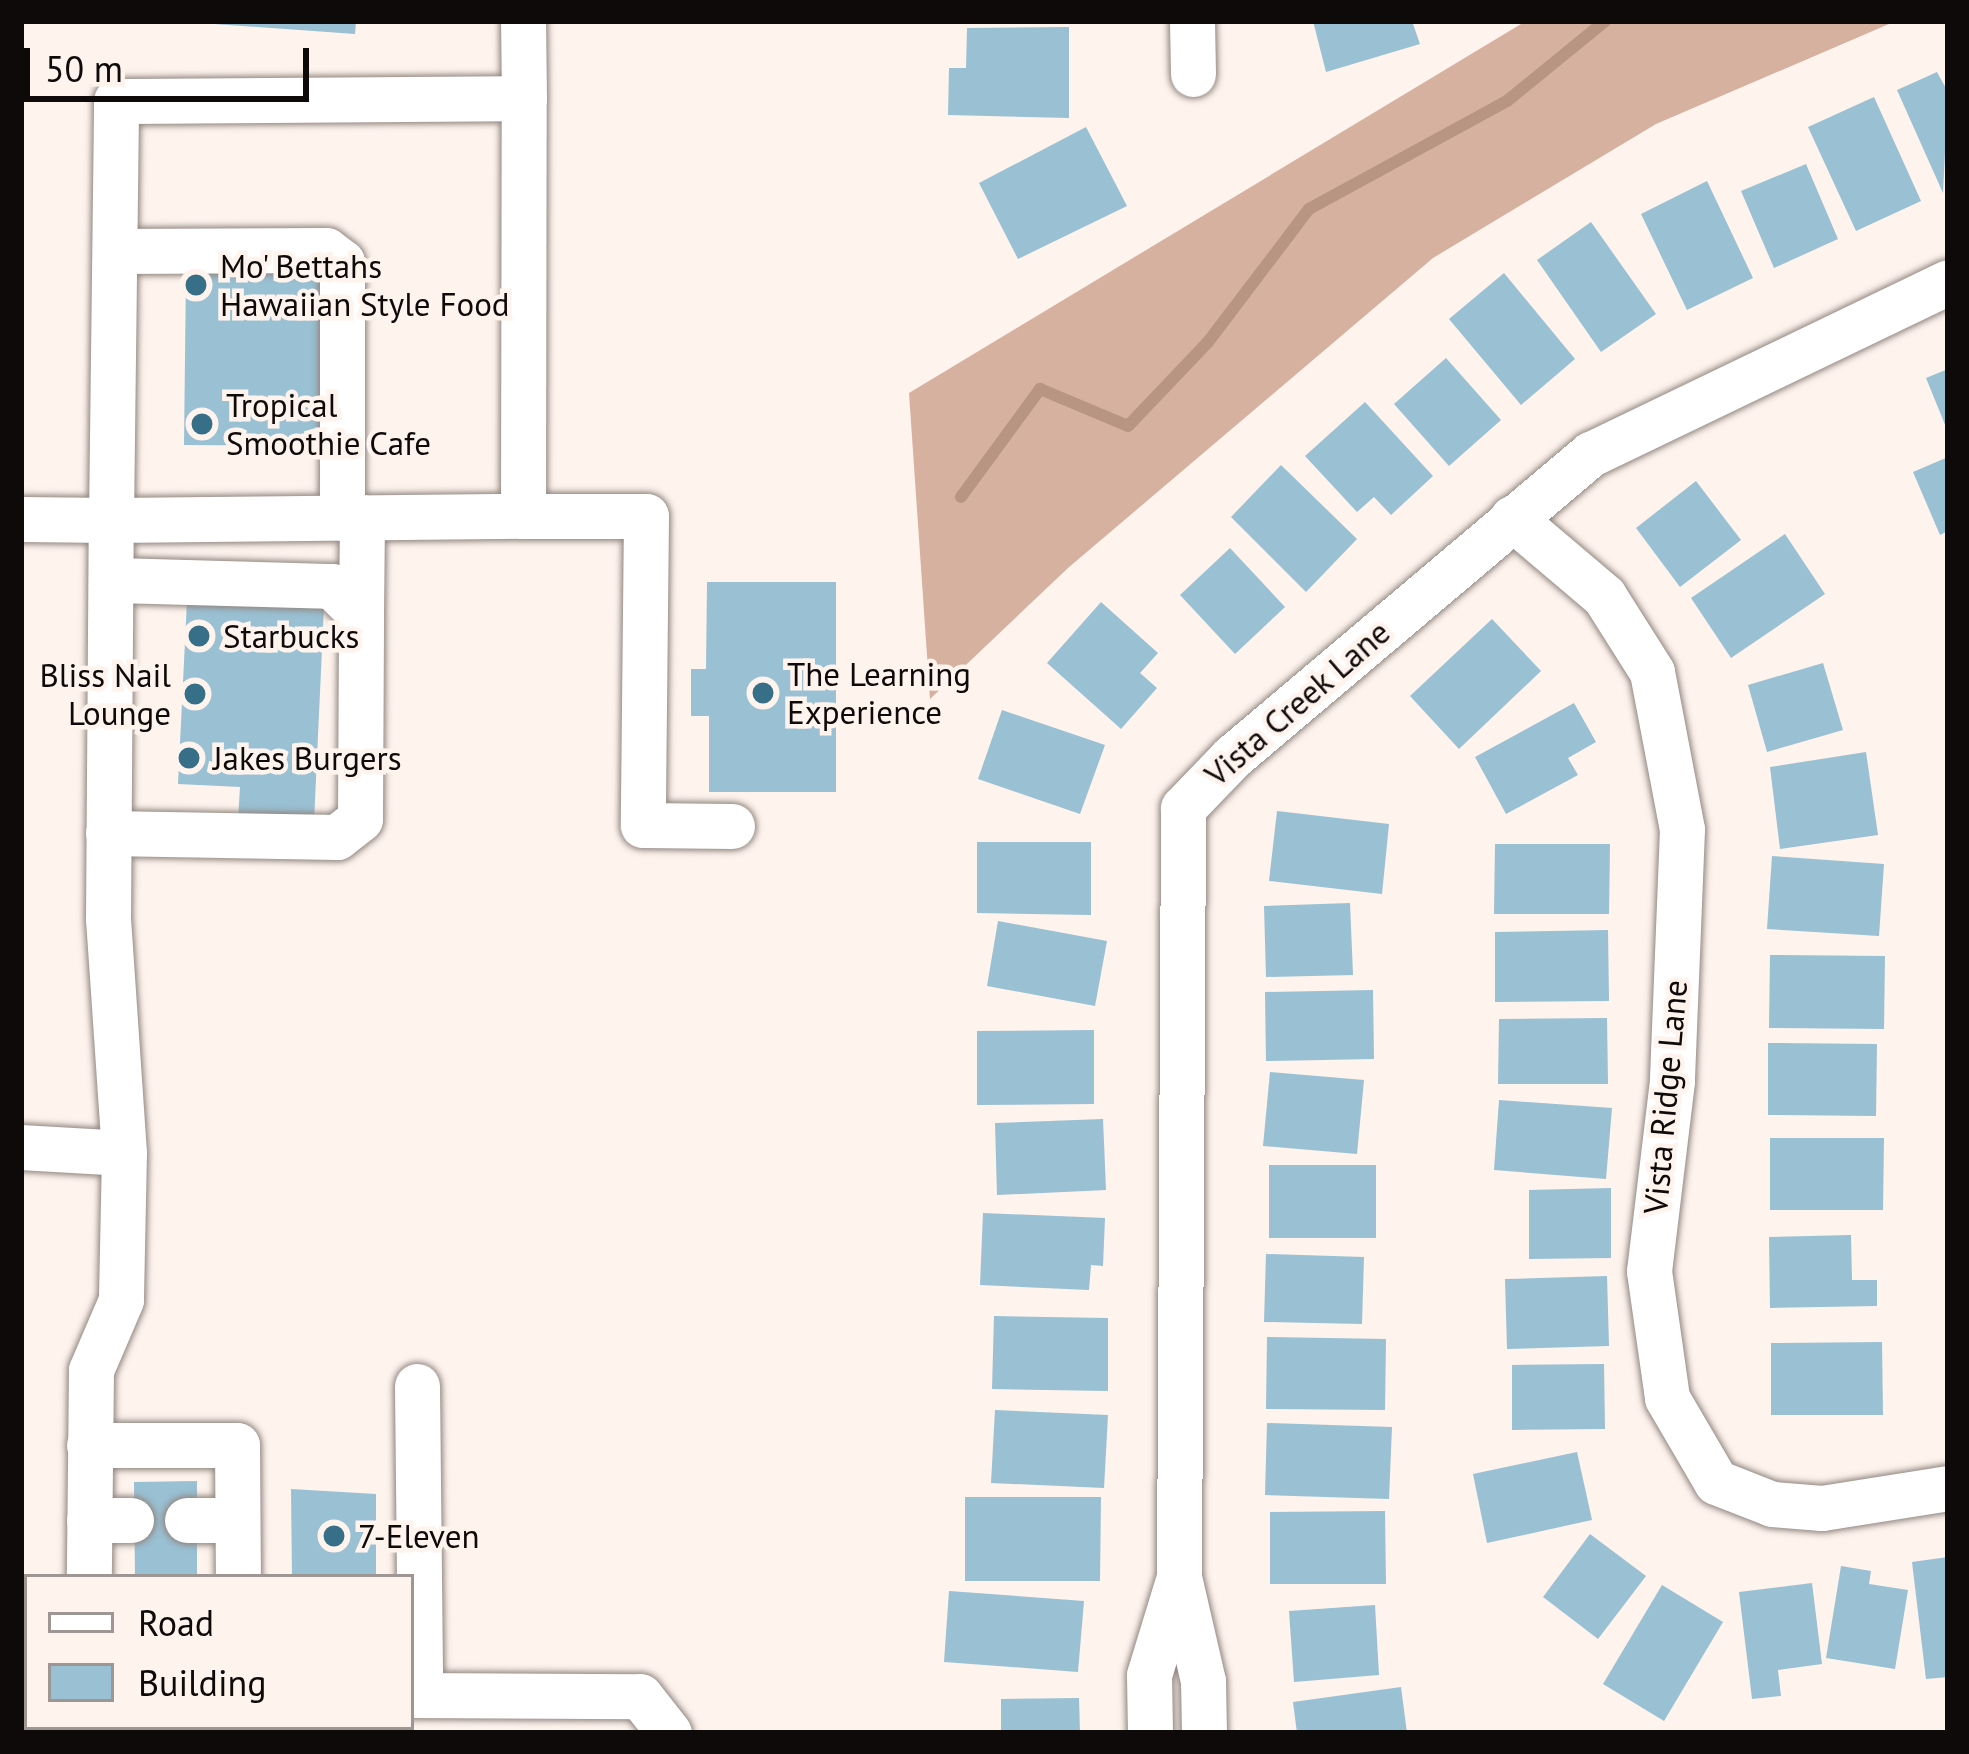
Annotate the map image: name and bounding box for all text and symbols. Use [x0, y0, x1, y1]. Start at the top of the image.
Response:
scale bar [30, 24, 315, 98]
text: 50 m [45, 45, 123, 92]
place label: Mo' Bettahs Hawaiian Style Food [220, 246, 510, 324]
marker: Mo' Bettahs Hawaiian Style Food [183, 272, 209, 298]
place label: Tropical Smoothie Cafe [226, 385, 431, 463]
marker: Tropical Smoothie Cafe [189, 411, 215, 437]
street label: Vista Creek Lane [1196, 612, 1398, 794]
place label: Starbucks [223, 616, 359, 656]
marker: Starbucks [186, 623, 212, 649]
place label: The Learning Experience [787, 654, 971, 732]
place label: Bliss Nail Lounge [40, 655, 171, 733]
marker: The Learning Experience [750, 680, 776, 706]
marker: Bliss Nail Lounge [182, 681, 208, 707]
place label: Jakes Burgers [213, 738, 402, 778]
marker: Jakes Burgers [176, 745, 202, 771]
street label: Vista Ridge Lane [1635, 978, 1695, 1216]
place label: 7-Eleven [358, 1516, 479, 1556]
marker: 7-Eleven [321, 1523, 347, 1549]
legend [24, 1574, 414, 1730]
text: Road [138, 1599, 214, 1646]
text: Building [138, 1659, 267, 1706]

